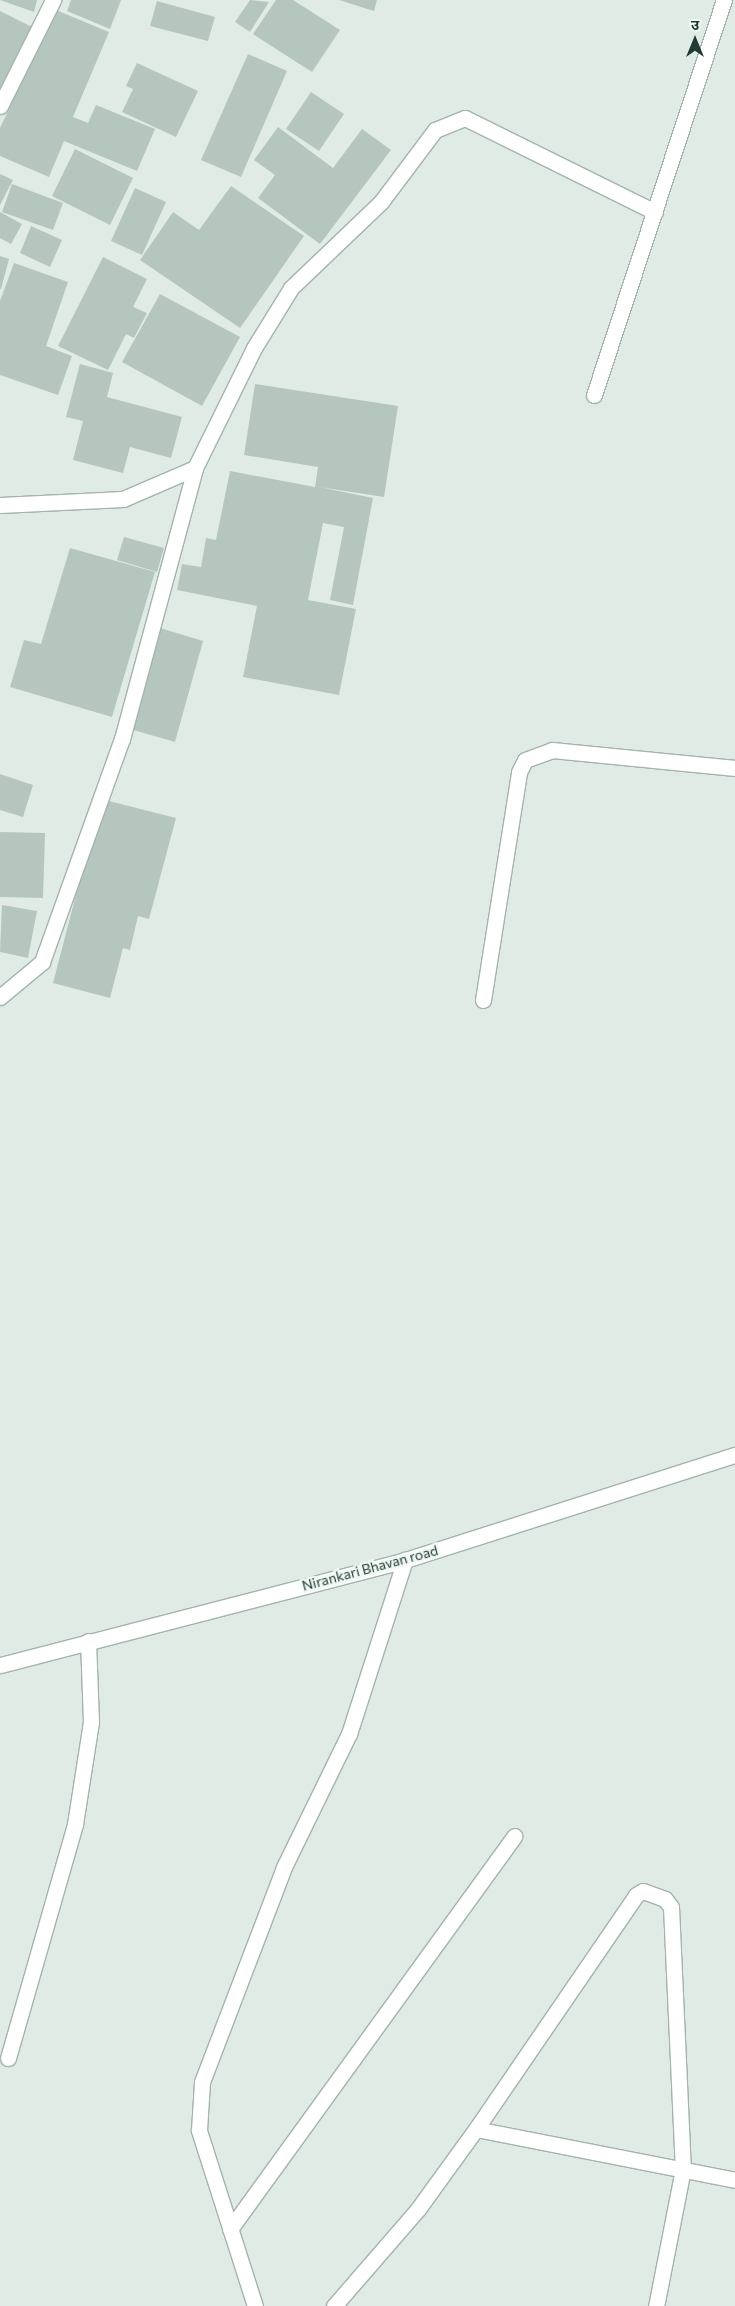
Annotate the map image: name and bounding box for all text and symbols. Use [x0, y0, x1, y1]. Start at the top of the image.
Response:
north arrow [670, 15, 720, 65]
text: उ [691, 16, 699, 33]
street label: Nirankari Bhavan road [300, 1542, 440, 1594]

